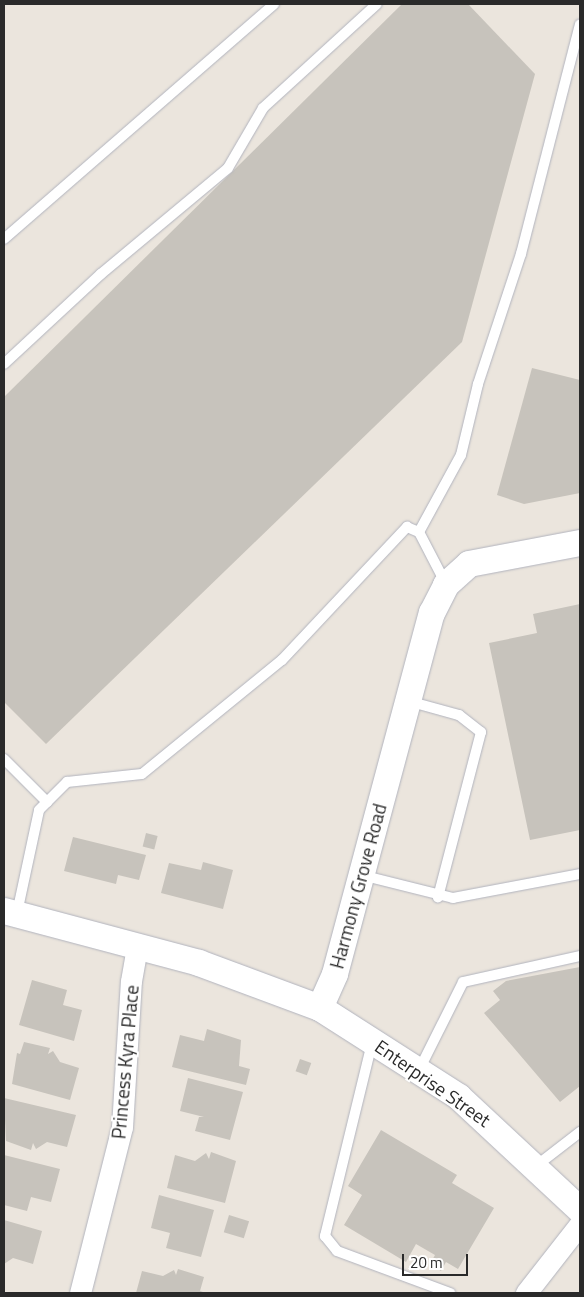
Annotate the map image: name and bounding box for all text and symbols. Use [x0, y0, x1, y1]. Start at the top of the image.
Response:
street label: Harmony Grove Road [325, 801, 391, 971]
street label: Princess Kyra Place [107, 984, 143, 1140]
street label: Enterprise Street [371, 1035, 495, 1131]
scale bar [404, 1244, 470, 1276]
text: 20 m [410, 1251, 443, 1274]

